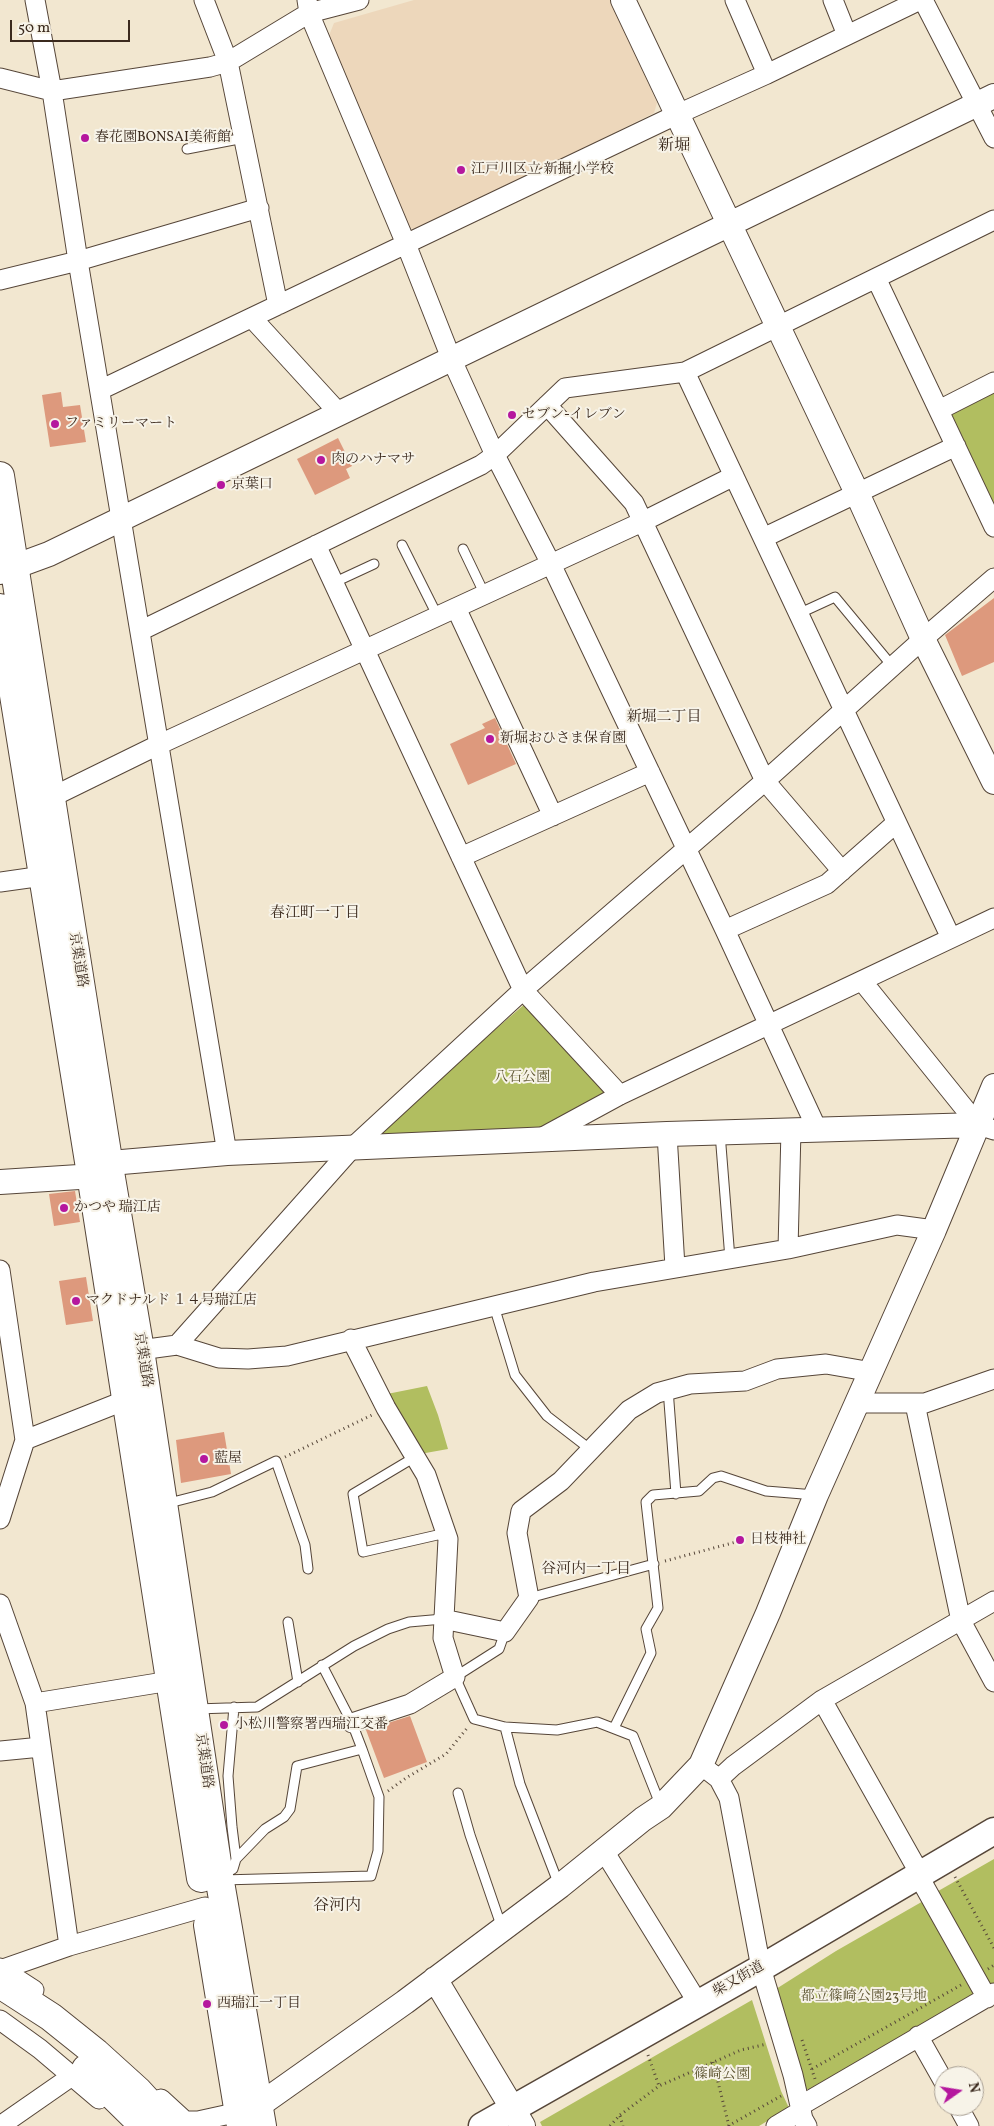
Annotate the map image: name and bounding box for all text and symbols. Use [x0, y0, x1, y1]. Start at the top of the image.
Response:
scale bar [12, 10, 132, 42]
text: 50 m [18, 18, 50, 39]
place label: 春花園BONSAI美術館 [95, 130, 231, 146]
marker: 春花園BONSAI美術館 [79, 132, 91, 144]
district label: 新堀 [658, 137, 690, 157]
place label: 江戸川区立 新掘小学校 [471, 162, 614, 178]
marker: 江戸川区立 新掘小学校 [455, 164, 467, 176]
place label: セブン-イレブン [522, 407, 626, 423]
marker: セブン-イレブン [506, 409, 518, 421]
place label: ファミリーマート [65, 416, 177, 432]
marker: ファミリーマート [49, 418, 61, 430]
place label: 肉のハナマサ [331, 452, 415, 468]
marker: 肉のハナマサ [315, 454, 327, 466]
place label: 京葉口 [231, 477, 273, 493]
marker: 京葉口 [215, 479, 227, 491]
district label: 新堀二丁目 [627, 709, 701, 727]
place label: 新堀おひさま保育園 [500, 731, 626, 747]
marker: 新堀おひさま保育園 [484, 733, 496, 745]
district label: 春江町一丁目 [270, 905, 360, 923]
street label: 京葉道路 [64, 931, 90, 989]
park label: 八石公園 [494, 1070, 550, 1086]
place label: かつや 瑞江店 [74, 1200, 161, 1216]
marker: かつや 瑞江店 [58, 1202, 70, 1214]
place label: マクドナルド １４号瑞江店 [86, 1293, 257, 1309]
marker: マクドナルド １４号瑞江店 [70, 1295, 82, 1307]
street label: 京葉道路 [129, 1331, 155, 1389]
place label: 藍屋 [214, 1451, 242, 1467]
marker: 藍屋 [198, 1453, 210, 1465]
place label: 日枝神社 [750, 1532, 806, 1548]
marker: 日枝神社 [734, 1534, 746, 1546]
district label: 谷河内一丁目 [541, 1561, 631, 1579]
place label: 小松川警察署西瑞江交番 [234, 1717, 388, 1733]
marker: 小松川警察署西瑞江交番 [218, 1719, 230, 1731]
street label: 京葉道路 [191, 1732, 215, 1790]
district label: 谷河内 [313, 1897, 361, 1917]
street label: 柴又街道 [711, 1959, 767, 2001]
park label: 都立篠崎公園23号地 [801, 1989, 927, 2005]
place label: 西瑞江一丁目 [217, 1996, 301, 2012]
marker: 西瑞江一丁目 [201, 1998, 213, 2010]
north arrow [934, 2066, 984, 2116]
park label: 篠崎公園 [694, 2067, 750, 2083]
text: N [963, 2081, 984, 2095]

